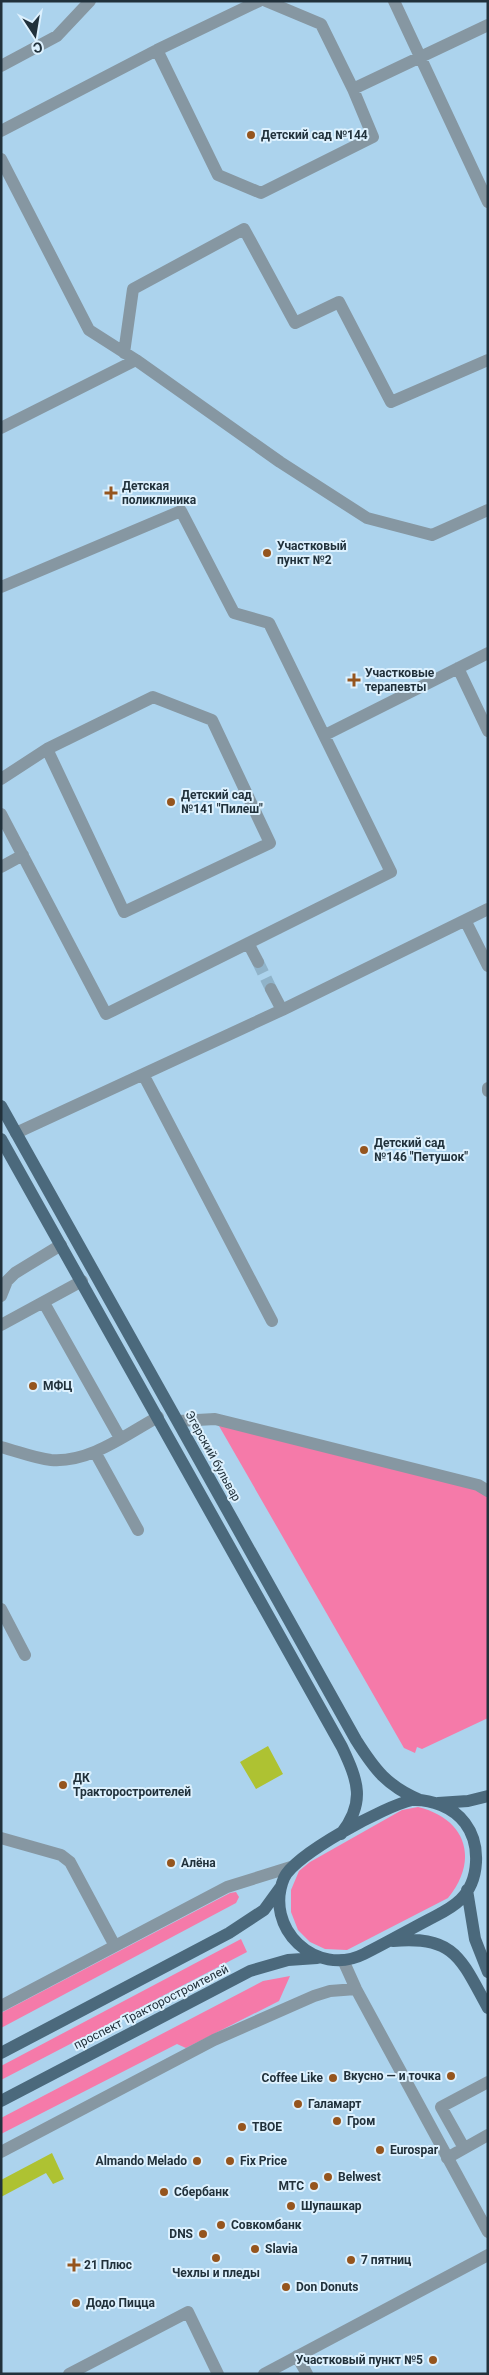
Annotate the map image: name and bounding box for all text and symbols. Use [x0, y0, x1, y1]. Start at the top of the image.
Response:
north arrow [10, 10, 60, 60]
text: С [32, 39, 44, 56]
place label: Детский сад №144 [261, 128, 368, 142]
marker: Детский сад №144 [245, 129, 257, 141]
place label: Детская поликлиника [122, 479, 197, 507]
marker: Детская поликлиника [104, 486, 118, 500]
place label: Участковый пункт №2 [277, 539, 347, 567]
marker: Участковый пункт №2 [261, 547, 273, 559]
place label: Участковые терапевты [365, 666, 435, 694]
marker: Участковые терапевты [347, 673, 361, 687]
place label: Детский сад №141 "Пилеш" [181, 788, 263, 816]
marker: Детский сад №141 "Пилеш" [165, 796, 177, 808]
place label: Детский сад №146 "Петушок" [374, 1136, 468, 1164]
marker: Детский сад №146 "Петушок" [358, 1144, 370, 1156]
place label: МФЦ [43, 1379, 72, 1393]
marker: МФЦ [27, 1380, 39, 1392]
street label: Эгерский бульвар [182, 1408, 244, 1504]
place label: ДК Тракторостроителей [73, 1771, 191, 1799]
marker: ДК Тракторостроителей [57, 1779, 69, 1791]
place label: Алёна [181, 1856, 216, 1870]
marker: Алёна [165, 1857, 177, 1869]
street label: проспект Тракторостроителей [71, 1962, 231, 2052]
place label: Вкусно — и точка [343, 2069, 442, 2083]
marker: Вкусно — и точка [445, 2070, 457, 2082]
place label: Coffee Like [262, 2071, 324, 2085]
marker: Coffee Like [327, 2072, 339, 2084]
place label: Галамарт [308, 2097, 361, 2111]
marker: Галамарт [292, 2098, 304, 2110]
place label: Гром [347, 2114, 375, 2128]
marker: Гром [331, 2115, 343, 2127]
place label: ТВОЕ [252, 2120, 282, 2134]
marker: ТВОЕ [236, 2121, 248, 2133]
place label: Eurospar [390, 2143, 439, 2157]
marker: Eurospar [374, 2144, 386, 2156]
place label: Almando Melado [96, 2154, 187, 2168]
place label: Fix Price [240, 2154, 287, 2168]
marker: Almando Melado [191, 2155, 203, 2167]
marker: Fix Price [224, 2155, 236, 2167]
place label: Belwest [338, 2170, 381, 2184]
marker: Belwest [322, 2171, 334, 2183]
place label: МТС [279, 2179, 304, 2193]
marker: МТС [308, 2180, 320, 2192]
place label: Сбербанк [174, 2185, 229, 2199]
marker: Сбербанк [158, 2186, 170, 2198]
place label: Шупашкар [301, 2199, 362, 2213]
marker: Шупашкар [285, 2200, 297, 2212]
place label: Совкомбанк [231, 2218, 302, 2232]
marker: Совкомбанк [215, 2219, 227, 2231]
place label: DNS [169, 2227, 193, 2241]
marker: DNS [197, 2228, 209, 2240]
place label: Slavia [265, 2242, 298, 2256]
marker: Slavia [249, 2243, 261, 2255]
marker: Чехлы и пледы [210, 2252, 222, 2264]
place label: 7 пятниц [361, 2253, 412, 2267]
marker: 7 пятниц [345, 2254, 357, 2266]
place label: 21 Плюс [84, 2258, 132, 2272]
marker: 21 Плюс [68, 2259, 80, 2271]
place label: Чехлы и пледы [172, 2266, 260, 2280]
place label: Don Donuts [296, 2280, 359, 2294]
marker: Don Donuts [280, 2281, 292, 2293]
place label: Додо Пицца [86, 2296, 156, 2310]
marker: Додо Пицца [70, 2297, 82, 2309]
place label: Участковый пункт №5 [296, 2353, 423, 2367]
marker: Участковый пункт №5 [427, 2354, 439, 2366]

